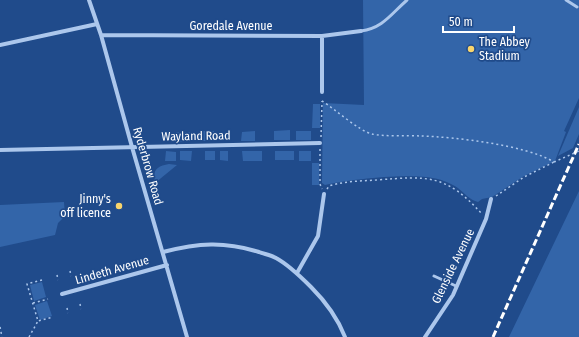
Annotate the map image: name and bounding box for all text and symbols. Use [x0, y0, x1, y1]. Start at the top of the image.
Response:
scale bar [443, 8, 514, 34]
text: 50 m [449, 15, 473, 29]
street label: Goredale Avenue [189, 19, 273, 33]
place label: The Abbey Stadium [479, 35, 531, 63]
marker: The Abbey Stadium [466, 44, 476, 54]
street label: Ryderbrow Road [130, 125, 166, 207]
street label: Wayland Road [161, 128, 231, 144]
place label: Jinny's off licence [60, 192, 111, 220]
marker: Jinny's off licence [114, 201, 124, 211]
street label: Glenside Avenue [429, 226, 477, 306]
street label: Lindeth Avenue [73, 253, 151, 287]

